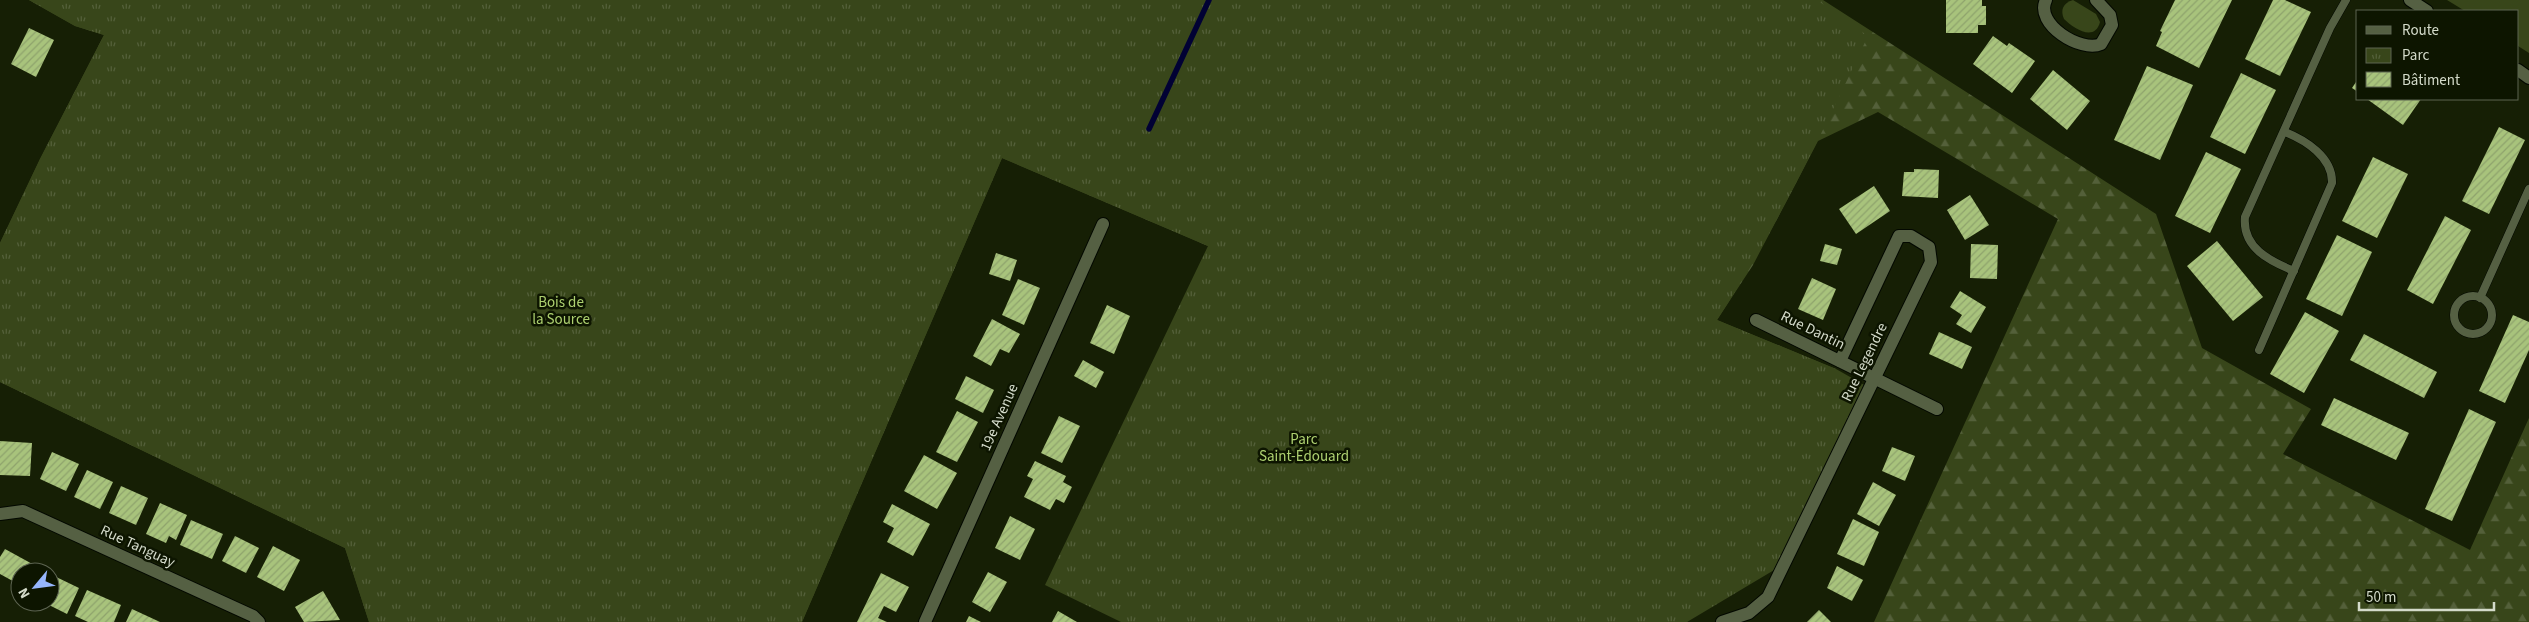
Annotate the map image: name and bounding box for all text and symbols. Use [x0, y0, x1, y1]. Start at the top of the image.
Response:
legend [2356, 10, 2519, 100]
text: Route [2402, 20, 2439, 41]
text: Parc [2402, 45, 2429, 66]
text: Bâtiment [2402, 70, 2460, 91]
park label: Bois de la Source [532, 292, 590, 330]
street label: Rue Dantin [1777, 306, 1848, 355]
street label: Rue Legendre [1836, 319, 1893, 405]
street label: 19e Avenue [975, 380, 1024, 454]
park label: Parc Saint-Édouard [1259, 429, 1349, 467]
street label: Rue Tanguay [97, 520, 179, 573]
north arrow [10, 562, 60, 612]
scale bar [2359, 580, 2494, 612]
text: N [14, 584, 36, 602]
text: 50 m [2366, 587, 2396, 608]

